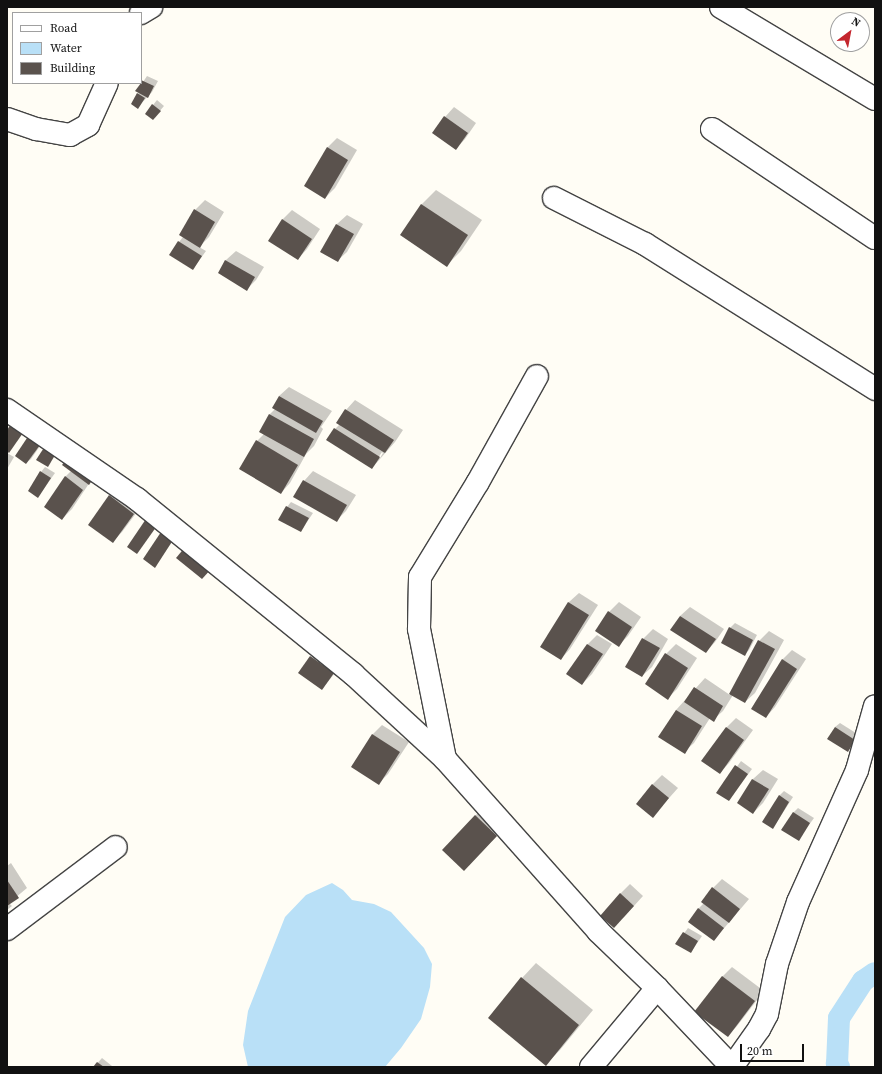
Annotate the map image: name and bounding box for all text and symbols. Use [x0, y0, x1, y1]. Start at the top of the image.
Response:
legend [12, 12, 142, 84]
north arrow [830, 12, 870, 52]
text: N [849, 14, 863, 31]
text: Road [50, 20, 77, 36]
text: Water [50, 40, 82, 56]
text: Building [50, 60, 95, 76]
scale bar [742, 1036, 806, 1062]
text: 20 m [747, 1043, 773, 1059]

